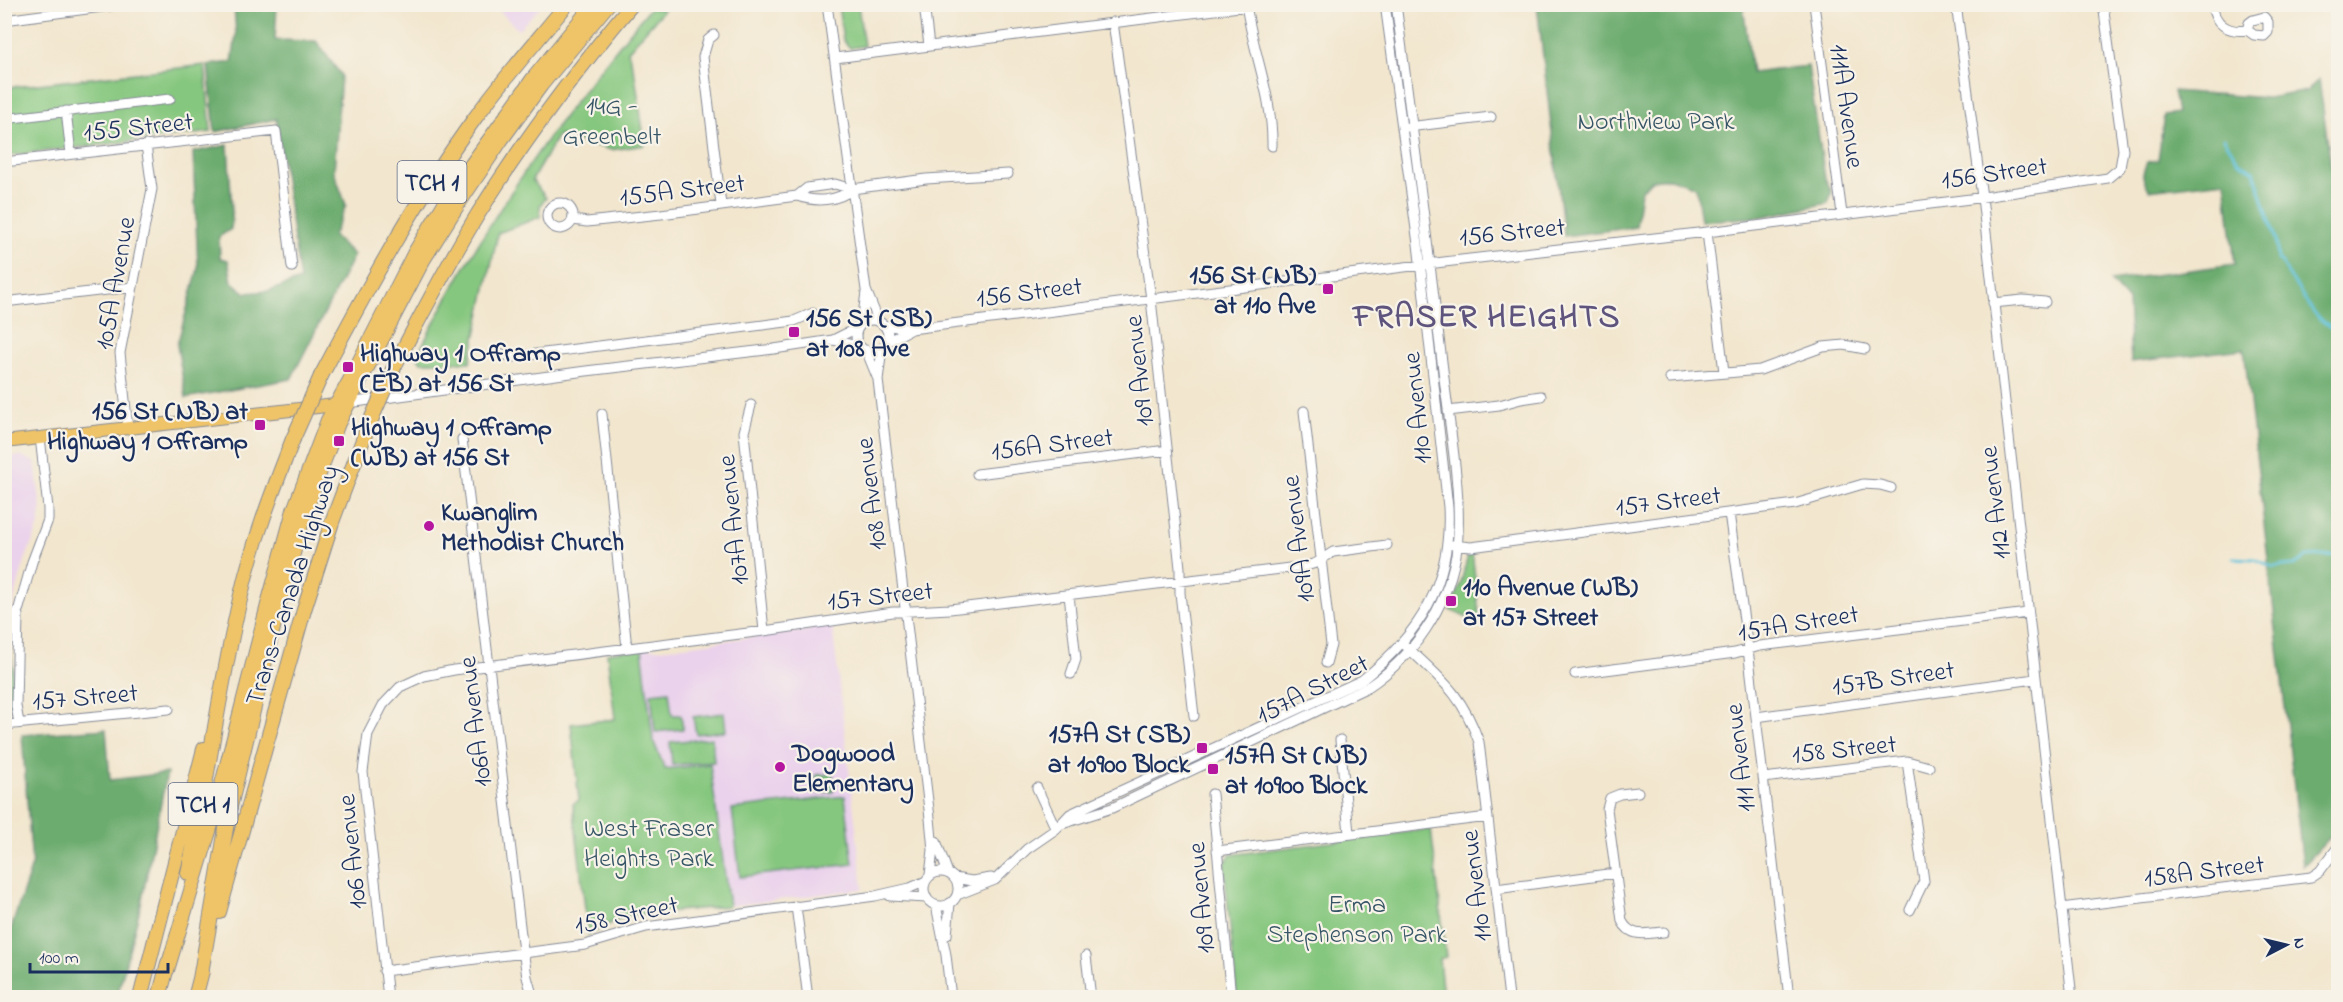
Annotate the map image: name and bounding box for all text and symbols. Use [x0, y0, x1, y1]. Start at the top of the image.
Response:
street label: 111A Avenue [1818, 42, 1873, 171]
park label: 14G - Greenbelt [563, 89, 662, 157]
street label: 155 Street [82, 104, 195, 154]
park label: Northview Park [1577, 104, 1735, 142]
street label: 156 Street [1939, 149, 2050, 201]
road number: TCH 1 [398, 161, 466, 203]
street label: 155A Street [617, 165, 747, 219]
street label: 156 Street [1457, 209, 1568, 258]
street label: 105A Avenue [87, 214, 147, 353]
place label: 156 St (NB) at 110 Ave [1189, 258, 1317, 326]
street label: 156 Street [974, 269, 1085, 319]
marker: 156 St (NB) at 110 Ave [1321, 282, 1335, 296]
district label: FRASER HEIGHTS [1351, 295, 1621, 342]
place label: 156 St (SB) at 108 Ave [806, 301, 932, 369]
street label: 109 Avenue [1116, 313, 1166, 428]
marker: 156 St (SB) at 108 Ave [787, 325, 801, 339]
place label: Highway 1 Offramp (EB) at 156 St [360, 336, 561, 404]
street label: 110 Avenue [1394, 350, 1444, 465]
marker: Highway 1 Offramp (EB) at 156 St [341, 360, 355, 374]
place label: 156 St (NB) at Highway 1 Offramp [47, 394, 248, 463]
place label: Highway 1 Offramp (WB) at 156 St [351, 410, 552, 478]
marker: 156 St (NB) at Highway 1 Offramp [253, 418, 267, 432]
street label: 156A Street [989, 420, 1116, 472]
marker: Highway 1 Offramp (WB) at 156 St [332, 434, 346, 448]
street label: 108 Avenue [847, 435, 899, 552]
street label: 112 Avenue [1971, 444, 2023, 561]
street label: 107A Avenue [709, 452, 761, 587]
street label: Trans-Canada Highway [237, 460, 351, 711]
street label: 109A Avenue [1273, 473, 1327, 604]
street label: 157 Street [1614, 478, 1723, 528]
place label: Kwanglim Methodist Church [441, 495, 624, 563]
marker: Kwanglim Methodist Church [422, 519, 436, 533]
place label: 110 Avenue (WB) at 157 Street [1463, 570, 1638, 638]
street label: 157 Street [826, 574, 935, 622]
marker: 110 Avenue (WB) at 157 Street [1444, 594, 1458, 608]
street label: 157A Street [1735, 597, 1862, 653]
street label: 157A Street [1250, 646, 1377, 735]
street label: 157B Street [1830, 653, 1957, 707]
street label: 106A Avenue [450, 654, 504, 789]
street label: 157 Street [31, 675, 140, 723]
street label: 111 Avenue [1716, 701, 1767, 814]
place label: 157A St (SB) at 10900 Block [1048, 717, 1191, 785]
street label: 158 Street [1790, 727, 1899, 775]
place label: Dogwood Elementary [791, 736, 914, 804]
place label: 157A St (NB) at 10900 Block [1225, 738, 1368, 806]
marker: 157A St (SB) at 10900 Block [1195, 741, 1209, 755]
marker: Dogwood Elementary [773, 760, 787, 774]
marker: 157A St (NB) at 10900 Block [1206, 762, 1220, 776]
road number: TCH 1 [168, 783, 238, 825]
street label: 106 Avenue [329, 792, 379, 911]
park label: West Fraser Heights Park [584, 811, 715, 879]
street label: 110 Avenue [1452, 827, 1504, 944]
street label: 109 Avenue [1179, 840, 1227, 955]
street label: 158A Street [2142, 847, 2267, 899]
street label: 158 Street [571, 887, 682, 946]
park label: Erma Stephenson Park [1267, 887, 1448, 955]
north arrow [2256, 915, 2316, 975]
scale bar [30, 936, 168, 974]
text: N [2286, 937, 2311, 950]
text: 100 m [39, 946, 79, 972]

